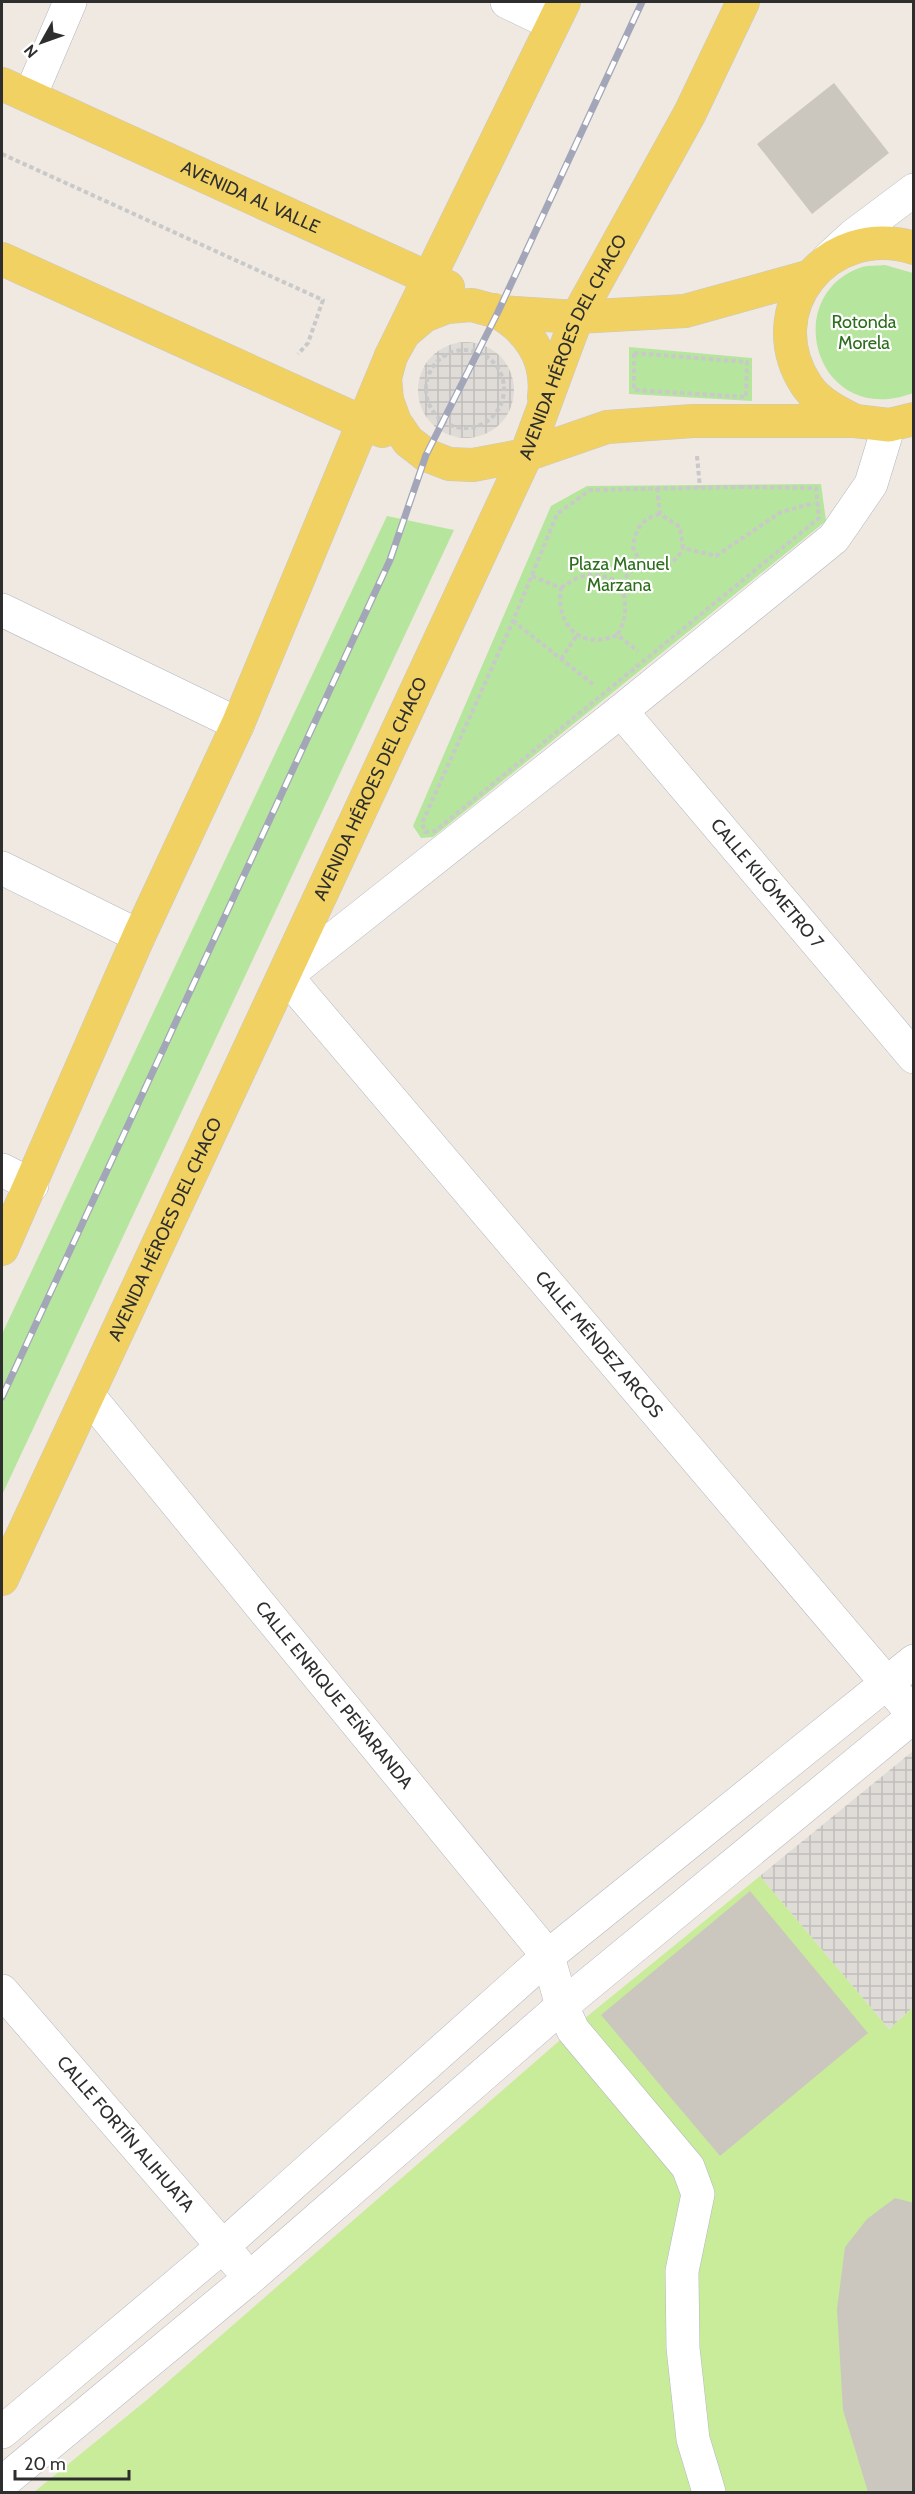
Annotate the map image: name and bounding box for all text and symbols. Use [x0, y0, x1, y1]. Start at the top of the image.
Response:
north arrow [12, 12, 72, 72]
text: N [20, 41, 42, 62]
street label: AVENIDA AL VALLE [178, 156, 323, 238]
street label: AVENIDA HÉROES DEL CHACO [514, 230, 632, 463]
park label: Rotonda Morela [832, 311, 897, 354]
park label: Plaza Manuel Marzana [569, 553, 670, 596]
street label: AVENIDA HÉROES DEL CHACO [309, 673, 432, 904]
street label: CALLE KILÓMETRO 7 [706, 814, 828, 953]
street label: AVENIDA HÉROES DEL CHACO [104, 1114, 227, 1344]
street label: CALLE MÉNDEZ ARCOS [530, 1266, 667, 1422]
street label: CALLE ENRIQUE PEÑARANDA [251, 1597, 417, 1793]
street label: CALLE FORTÍN ALIHUATA [52, 2052, 199, 2217]
scale bar [15, 2443, 129, 2481]
text: 20 m [24, 2453, 66, 2475]

